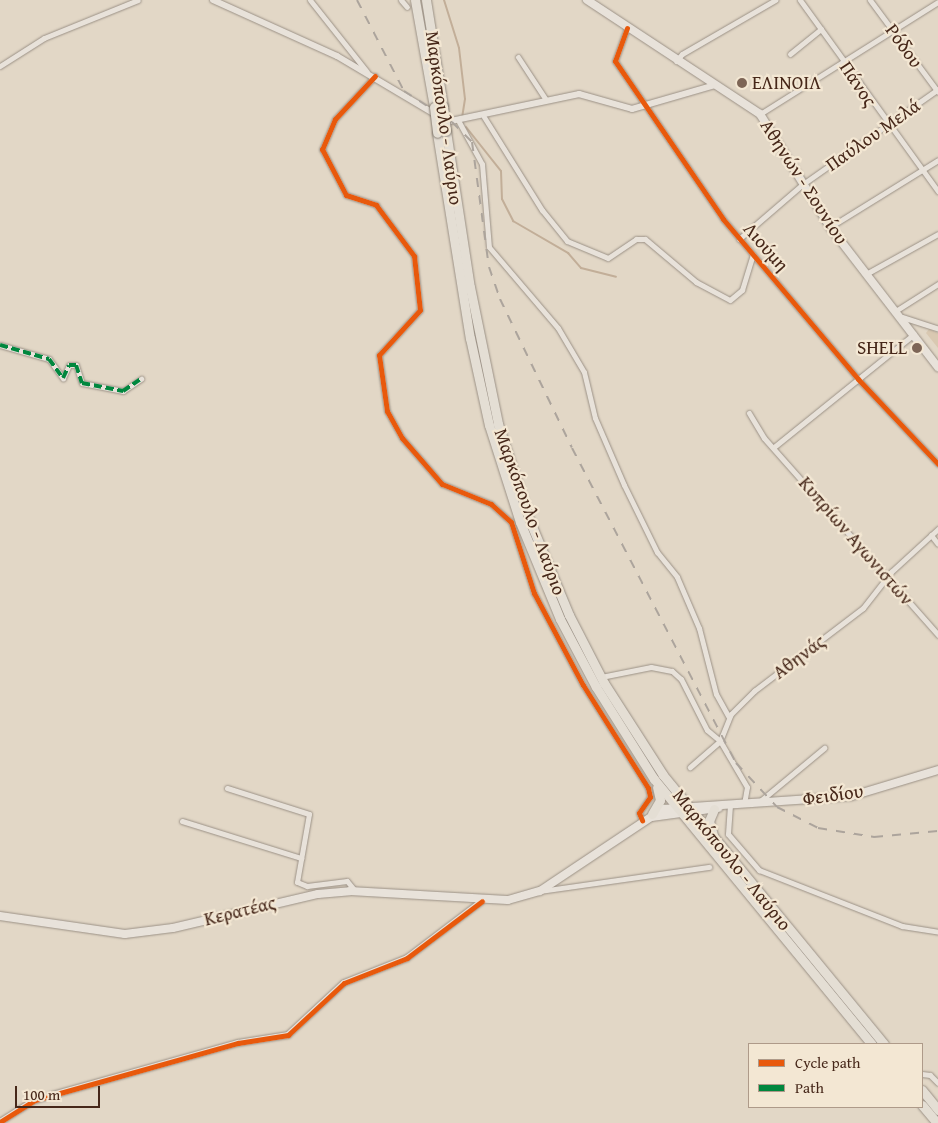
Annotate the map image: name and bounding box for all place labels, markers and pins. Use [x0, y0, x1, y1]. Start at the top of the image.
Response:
place label: ΕΛΙΝΟΙΛ [752, 72, 821, 94]
marker: ΕΛΙΝΟΙΛ [736, 77, 748, 89]
place label: SHELL [857, 337, 907, 359]
marker: SHELL [911, 342, 923, 354]

